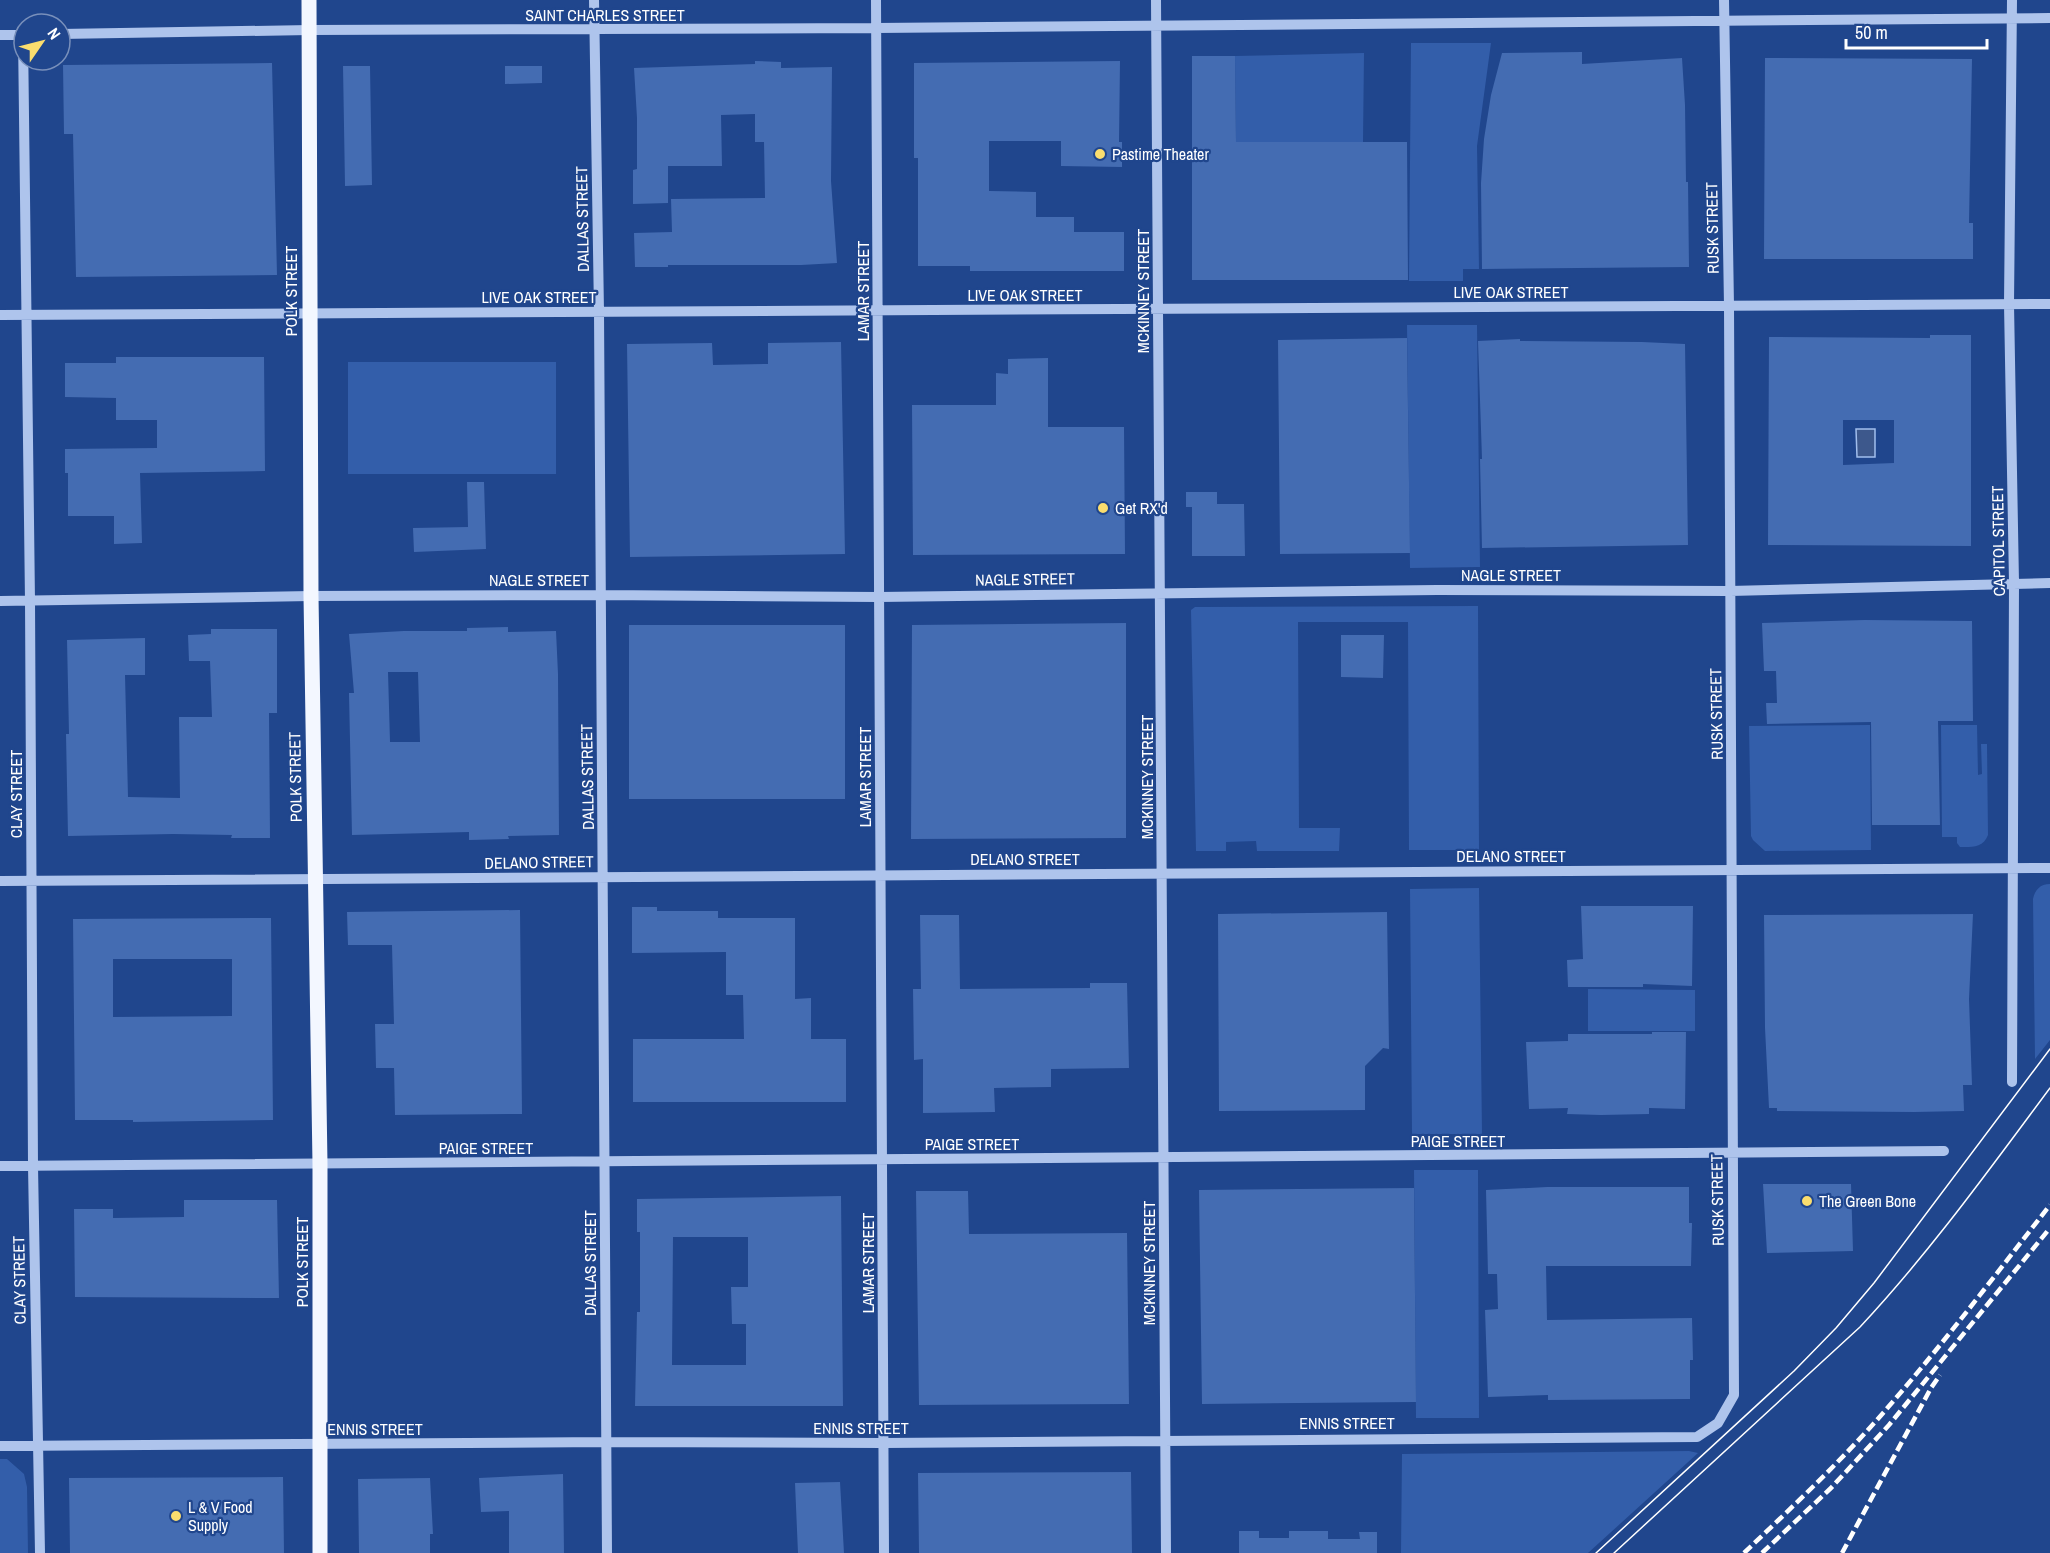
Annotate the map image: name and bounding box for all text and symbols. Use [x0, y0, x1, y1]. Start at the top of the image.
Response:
street label: SAINT CHARLES STREET [525, 4, 685, 26]
north arrow [12, 12, 72, 72]
scale bar [1846, 12, 1987, 50]
text: 50 m [1855, 20, 1888, 45]
text: N [43, 23, 66, 44]
place label: Pastime Theater [1112, 143, 1209, 165]
marker: Pastime Theater [1093, 147, 1107, 161]
street label: DALLAS STREET [570, 166, 594, 272]
street label: RUSK STREET [1700, 182, 1724, 274]
street label: MCKINNEY STREET [1132, 229, 1154, 353]
street label: LAMAR STREET [852, 241, 874, 341]
street label: POLK STREET [280, 246, 302, 336]
street label: LIVE OAK STREET [1453, 281, 1569, 303]
street label: LIVE OAK STREET [967, 284, 1083, 306]
street label: LIVE OAK STREET [481, 286, 597, 308]
street label: CAPITOL STREET [1986, 485, 2010, 597]
place label: Get RX'd [1115, 497, 1168, 519]
marker: Get RX'd [1096, 501, 1110, 515]
street label: NAGLE STREET [1461, 564, 1561, 586]
street label: NAGLE STREET [975, 567, 1075, 591]
street label: NAGLE STREET [489, 569, 589, 591]
street label: RUSK STREET [1704, 668, 1728, 760]
street label: MCKINNEY STREET [1136, 715, 1158, 839]
street label: DALLAS STREET [575, 724, 599, 830]
street label: LAMAR STREET [854, 727, 876, 827]
street label: POLK STREET [283, 732, 307, 822]
street label: CLAY STREET [5, 750, 27, 838]
street label: DELANO STREET [1456, 845, 1566, 867]
street label: DELANO STREET [970, 848, 1080, 870]
street label: DELANO STREET [484, 850, 594, 874]
street label: PAIGE STREET [1411, 1130, 1505, 1152]
street label: PAIGE STREET [925, 1133, 1019, 1155]
street label: PAIGE STREET [439, 1137, 533, 1159]
street label: RUSK STREET [1705, 1154, 1729, 1246]
place label: The Green Bone [1819, 1190, 1916, 1212]
marker: The Green Bone [1800, 1194, 1814, 1208]
street label: MCKINNEY STREET [1138, 1201, 1160, 1325]
street label: DALLAS STREET [579, 1210, 601, 1316]
street label: LAMAR STREET [857, 1213, 879, 1313]
street label: POLK STREET [291, 1217, 313, 1307]
street label: CLAY STREET [7, 1236, 31, 1324]
street label: ENNIS STREET [1299, 1412, 1395, 1434]
street label: ENNIS STREET [813, 1417, 909, 1439]
street label: ENNIS STREET [327, 1418, 423, 1440]
place label: L & V Food Supply [188, 1496, 253, 1536]
marker: L & V Food Supply [169, 1509, 183, 1523]

